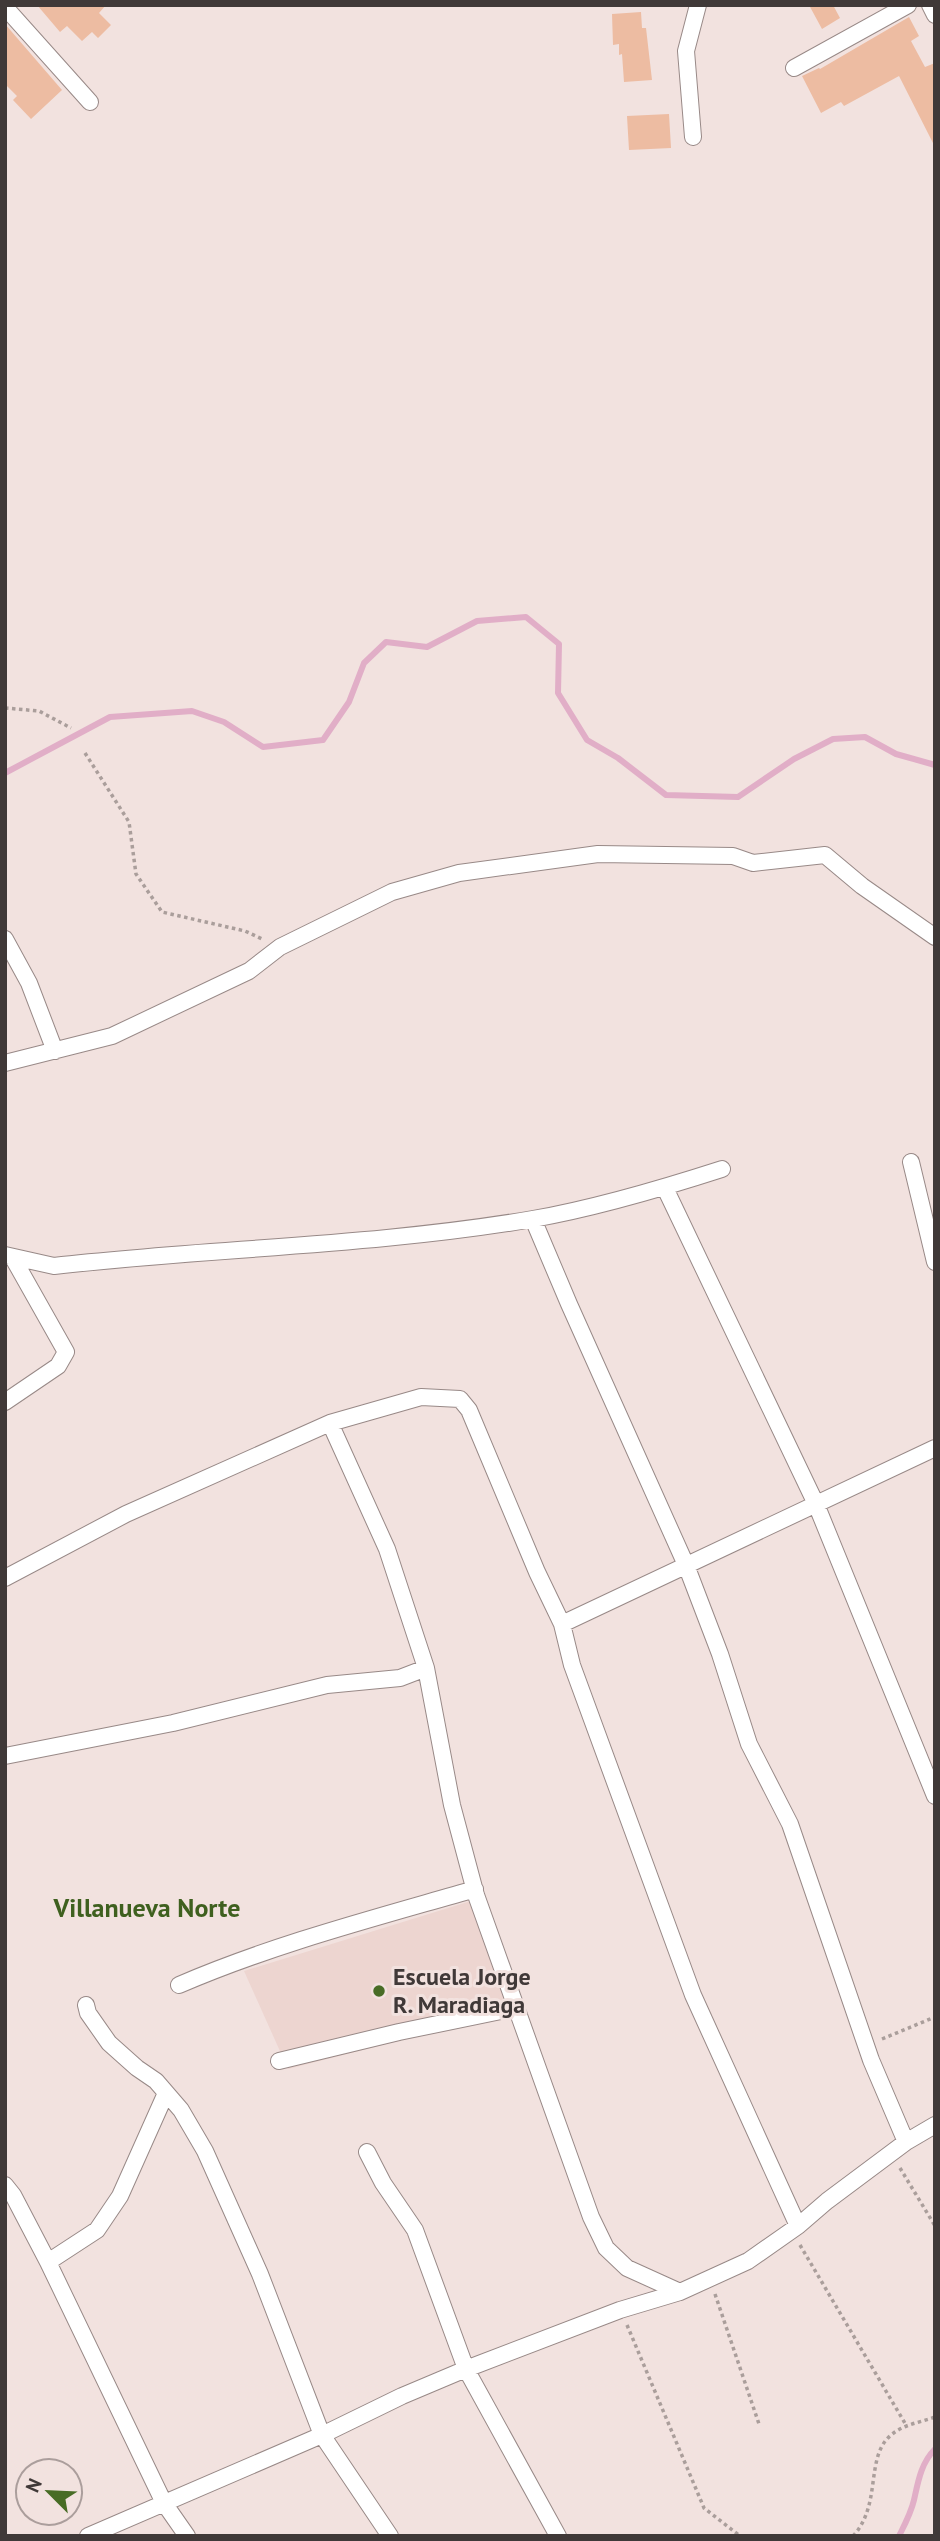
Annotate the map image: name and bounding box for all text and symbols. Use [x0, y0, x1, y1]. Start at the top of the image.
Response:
district label: Villanueva Norte [53, 1891, 240, 1924]
place label: Escuela Jorge R. Maradiaga [393, 1961, 531, 2020]
marker: Escuela Jorge R. Maradiaga [371, 1983, 387, 1999]
north arrow [14, 2457, 84, 2527]
text: N [20, 2475, 47, 2496]

